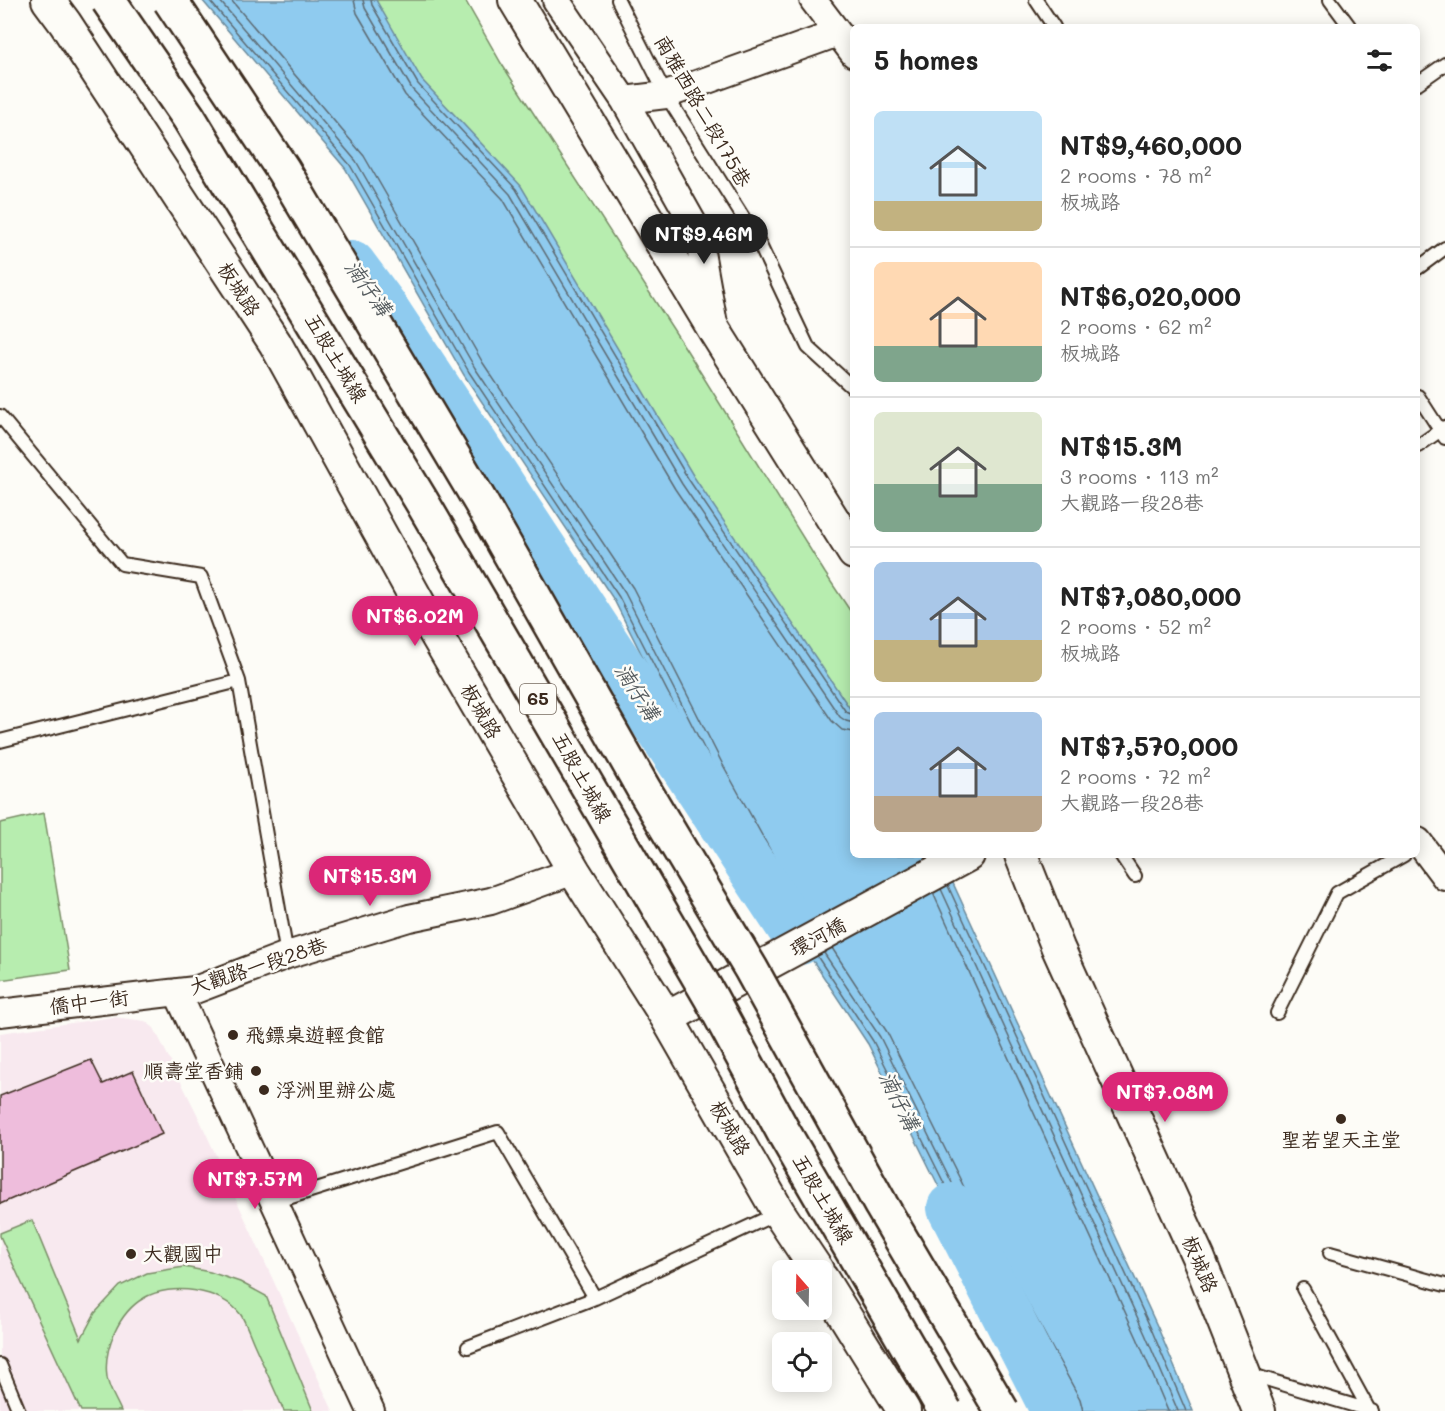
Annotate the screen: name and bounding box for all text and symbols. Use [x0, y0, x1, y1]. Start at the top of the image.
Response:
street label: 南雅西路二段175巷 [650, 30, 759, 192]
text: 5 homes [874, 43, 979, 77]
icon: filters [1363, 44, 1396, 77]
text: NT$9,460,000 [1060, 128, 1242, 162]
icon: home [922, 135, 994, 207]
text: 2 rooms · 78 m² [1060, 162, 1212, 188]
text: 板城路 [1060, 188, 1120, 214]
pin: NT$9.46M [642, 214, 766, 265]
text: NT$9.46M [655, 220, 753, 246]
water label: 湳仔溝 [340, 254, 400, 322]
street label: 板城路 [213, 256, 268, 322]
text: NT$6,020,000 [1060, 279, 1241, 313]
icon: home [922, 286, 994, 358]
street label: 五股土城線 [300, 308, 374, 407]
text: 2 rooms · 62 m² [1060, 313, 1212, 339]
text: 板城路 [1060, 339, 1120, 365]
text: NT$15.3M [1060, 429, 1183, 463]
icon: home [922, 436, 994, 508]
text: 3 rooms · 113 m² [1060, 463, 1219, 489]
text: 大觀路一段28巷 [1060, 489, 1203, 515]
text: NT$7,080,000 [1060, 579, 1241, 613]
icon: home [922, 586, 994, 658]
pin: NT$6.02M [353, 596, 477, 647]
text: NT$6.02M [366, 602, 464, 628]
text: 2 rooms · 52 m² [1060, 613, 1211, 639]
text: 板城路 [1060, 639, 1120, 665]
water label: 湳仔溝 [610, 657, 668, 727]
street label: 板城路 [456, 678, 509, 744]
road number: 65 [520, 684, 556, 714]
street label: 五股土城線 [547, 726, 618, 827]
text: NT$7,570,000 [1060, 729, 1238, 763]
icon: home [922, 736, 994, 808]
text: 2 rooms · 72 m² [1060, 763, 1211, 789]
text: 大觀路一段28巷 [1060, 789, 1203, 815]
pin: NT$15.3M [308, 856, 432, 907]
text: NT$15.3M [323, 862, 417, 888]
street label: 環河橋 [785, 911, 850, 962]
street label: 大觀路一段28巷 [186, 930, 331, 1000]
street label: 僑中一街 [48, 983, 130, 1019]
place label: 飛鏢桌遊輕食館 [245, 1021, 385, 1047]
marker: 飛鏢桌遊輕食館 [226, 1028, 240, 1042]
place label: 順壽堂香鋪 [144, 1057, 244, 1083]
marker: 順壽堂香鋪 [249, 1064, 263, 1078]
water label: 湳仔溝 [874, 1066, 928, 1136]
pin: NT$7.08M [1103, 1072, 1227, 1123]
place label: 浮洲里辦公處 [276, 1076, 396, 1102]
text: NT$7.08M [1116, 1078, 1214, 1104]
marker: 浮洲里辦公處 [257, 1083, 271, 1097]
street label: 板城路 [705, 1095, 758, 1161]
marker: 聖若望天主堂 [1334, 1112, 1348, 1126]
place label: 聖若望天主堂 [1281, 1126, 1401, 1152]
street label: 五股土城線 [788, 1149, 860, 1248]
pin: NT$7.57M [193, 1159, 317, 1210]
text: NT$7.57M [207, 1165, 303, 1191]
street label: 板城路 [1177, 1231, 1225, 1297]
place label: 大觀國中 [143, 1240, 223, 1266]
marker: 大觀國中 [124, 1247, 138, 1261]
north arrow [772, 1260, 832, 1320]
map controls [772, 1260, 832, 1392]
button: locate [772, 1332, 832, 1392]

